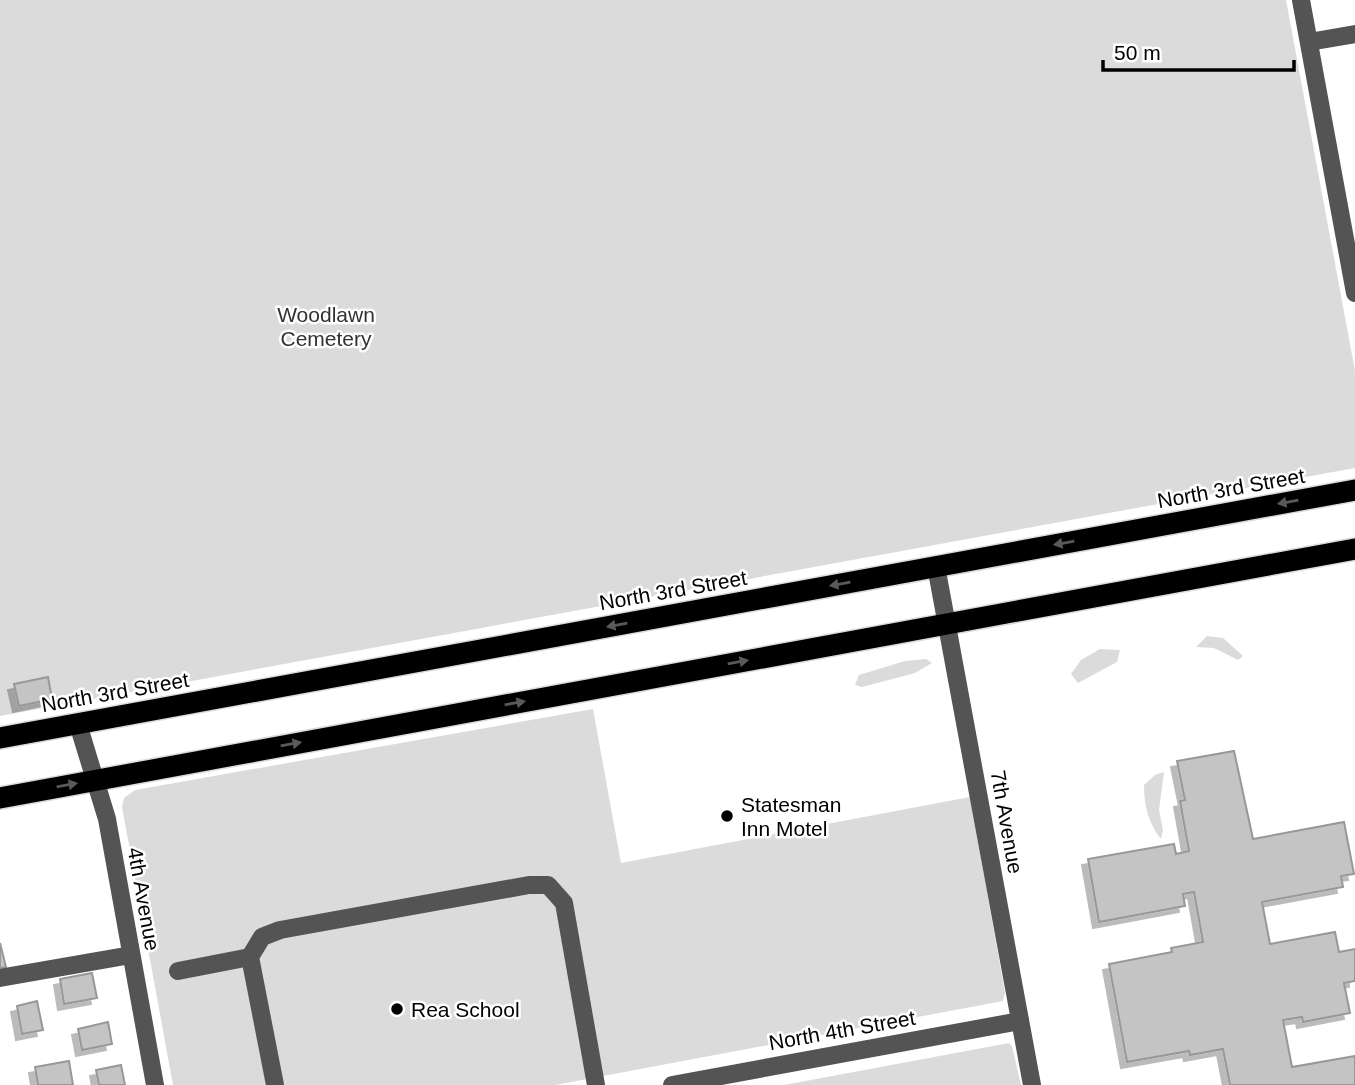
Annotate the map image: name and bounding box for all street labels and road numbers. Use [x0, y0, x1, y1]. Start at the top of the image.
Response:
street label: North 3rd Street [1155, 464, 1307, 512]
street label: North 3rd Street [597, 566, 749, 614]
street label: North 3rd Street [39, 668, 191, 716]
street label: 7th Avenue [987, 768, 1027, 876]
street label: 4th Avenue [124, 845, 164, 953]
street label: North 4th Street [767, 1006, 917, 1054]

